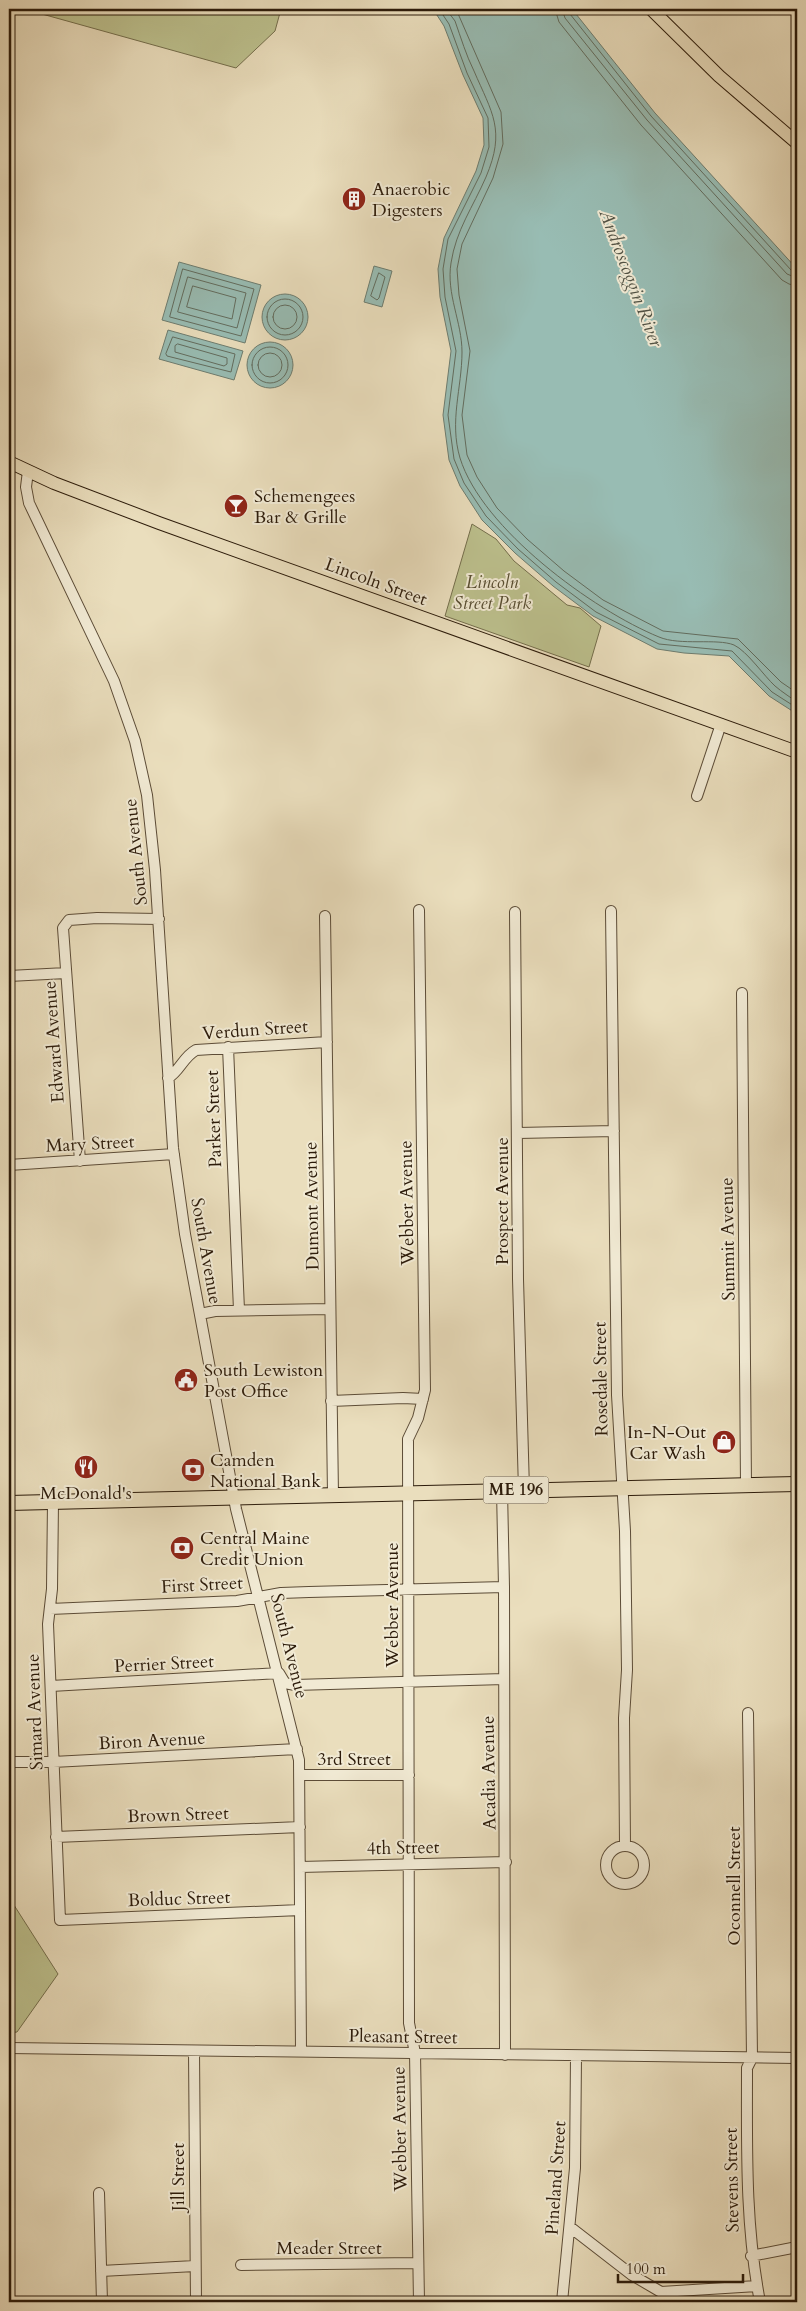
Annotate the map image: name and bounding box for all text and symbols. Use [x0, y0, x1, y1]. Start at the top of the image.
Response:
place label: Anaerobic Digesters [372, 177, 450, 223]
building icon: Anaerobic Digesters [341, 186, 367, 212]
water label: Androscoggin River [592, 205, 669, 351]
place label: Schemengees Bar & Grille [254, 484, 355, 530]
bar icon: Schemengees Bar & Grille [223, 493, 249, 519]
street label: Lincoln Street [321, 552, 431, 612]
park label: Lincoln Street Park [453, 570, 531, 616]
street label: South Avenue [118, 797, 154, 907]
street label: Edward Avenue [37, 980, 71, 1104]
street label: Verdun Street [201, 1014, 309, 1046]
street label: Parker Street [200, 1070, 228, 1168]
street label: Mary Street [45, 1129, 135, 1159]
street label: Prospect Avenue [490, 1137, 515, 1265]
street label: Webber Avenue [393, 1140, 421, 1267]
street label: Dumont Avenue [298, 1142, 326, 1270]
street label: Summit Avenue [714, 1177, 742, 1301]
street label: South Avenue [184, 1196, 228, 1306]
street label: Rosedale Street [587, 1321, 614, 1437]
place label: South Lewiston Post Office [204, 1358, 324, 1404]
public building icon: South Lewiston Post Office [173, 1367, 199, 1393]
place label: In-N-Out Car Wash [627, 1420, 706, 1466]
shop icon: In-N-Out Car Wash [711, 1429, 737, 1455]
place label: Camden National Bank [210, 1448, 321, 1494]
restaurant icon: McDonald's [73, 1454, 99, 1480]
bank icon: Camden National Bank [180, 1457, 206, 1483]
road number: ME 196 [484, 1476, 548, 1504]
place label: McDonald's [40, 1481, 132, 1506]
place label: Central Maine Credit Union [200, 1526, 310, 1572]
bank icon: Central Maine Credit Union [169, 1535, 195, 1561]
street label: Webber Avenue [380, 1542, 405, 1669]
street label: First Street [161, 1570, 244, 1600]
street label: South Avenue [264, 1591, 314, 1701]
street label: Perrier Street [113, 1649, 215, 1679]
street label: Simard Avenue [20, 1653, 50, 1771]
street label: Acadia Avenue [476, 1716, 502, 1830]
street label: Biron Avenue [98, 1726, 206, 1756]
street label: 3rd Street [317, 1747, 391, 1772]
street label: Brown Street [127, 1801, 229, 1829]
street label: Oconnell Street [722, 1826, 747, 1946]
street label: 4th Street [366, 1835, 440, 1861]
street label: Bolduc Street [127, 1885, 231, 1913]
street label: Pleasant Street [348, 2024, 458, 2050]
street label: Webber Avenue [386, 2066, 414, 2193]
street label: Pineland Street [540, 2120, 572, 2236]
street label: Stevens Street [719, 2127, 745, 2232]
street label: Jill Street [166, 2142, 191, 2214]
street label: Meader Street [276, 2236, 382, 2261]
scale bar [618, 2251, 744, 2283]
text: 100 m [626, 2259, 666, 2279]

